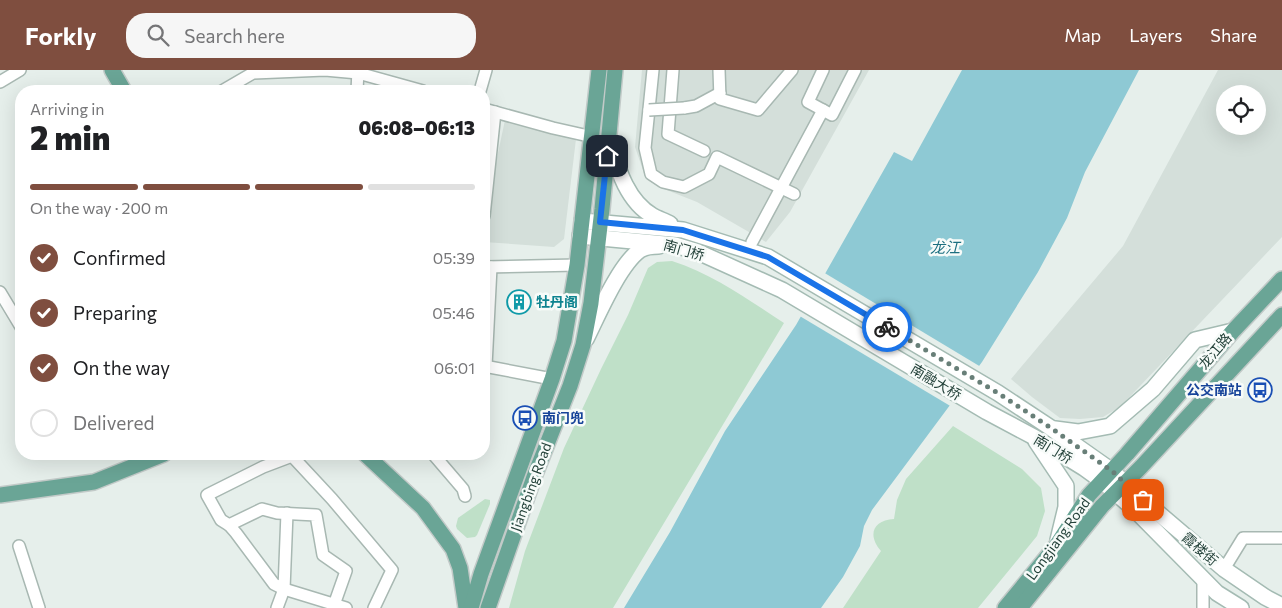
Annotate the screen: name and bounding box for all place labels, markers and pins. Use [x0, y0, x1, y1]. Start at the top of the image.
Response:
pin [586, 135, 628, 177]
building icon: 牡丹阁 [506, 289, 532, 315]
place label: 牡丹阁 [536, 293, 578, 310]
bus stop icon: 公交南站 [1247, 377, 1273, 403]
place label: 公交南站 [1186, 381, 1242, 398]
bus stop icon: 南门兜 [512, 405, 538, 431]
place label: 南门兜 [542, 409, 584, 426]
pin [1122, 479, 1164, 521]

